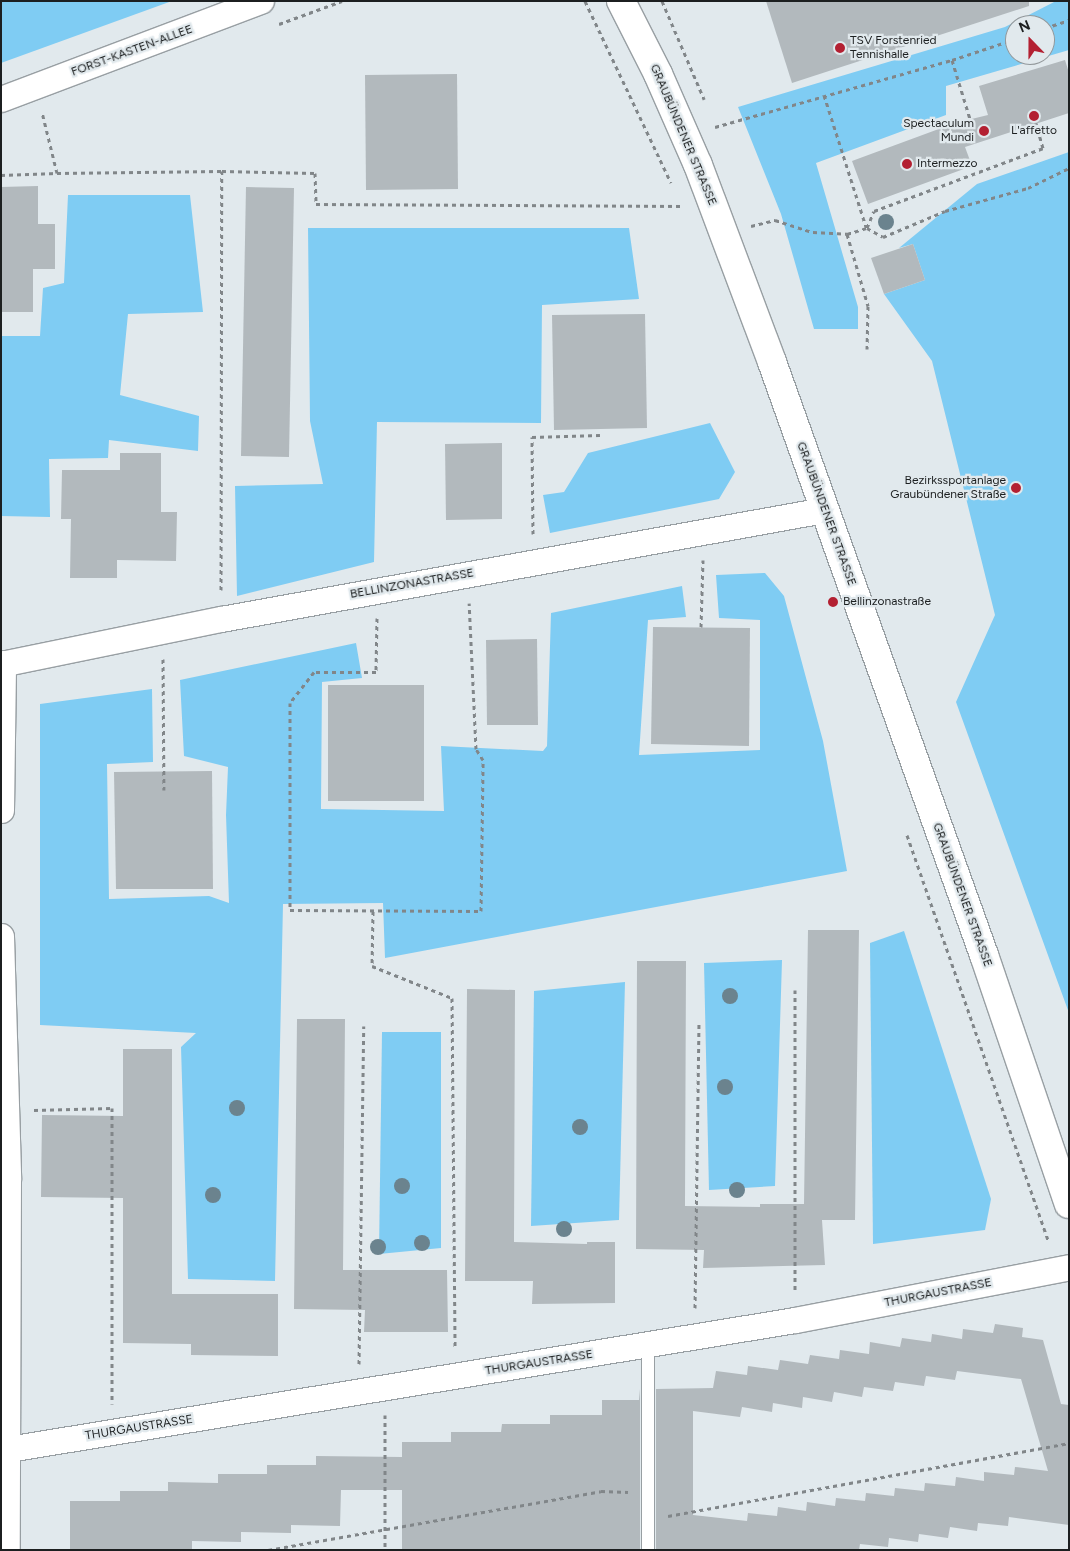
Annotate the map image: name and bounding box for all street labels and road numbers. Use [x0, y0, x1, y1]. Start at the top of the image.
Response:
street label: FORST-KASTEN-ALLEE [69, 22, 195, 80]
street label: GRAUBÜNDENER STRASSE [647, 62, 719, 208]
street label: GRAUBÜNDENER STRASSE [793, 440, 859, 588]
street label: BELLINZONASTRASSE [349, 566, 475, 602]
street label: GRAUBÜNDENER STRASSE [929, 821, 995, 969]
street label: THURGAUSTRASSE [883, 1276, 993, 1310]
street label: THURGAUSTRASSE [484, 1347, 594, 1379]
street label: THURGAUSTRASSE [84, 1412, 194, 1444]

